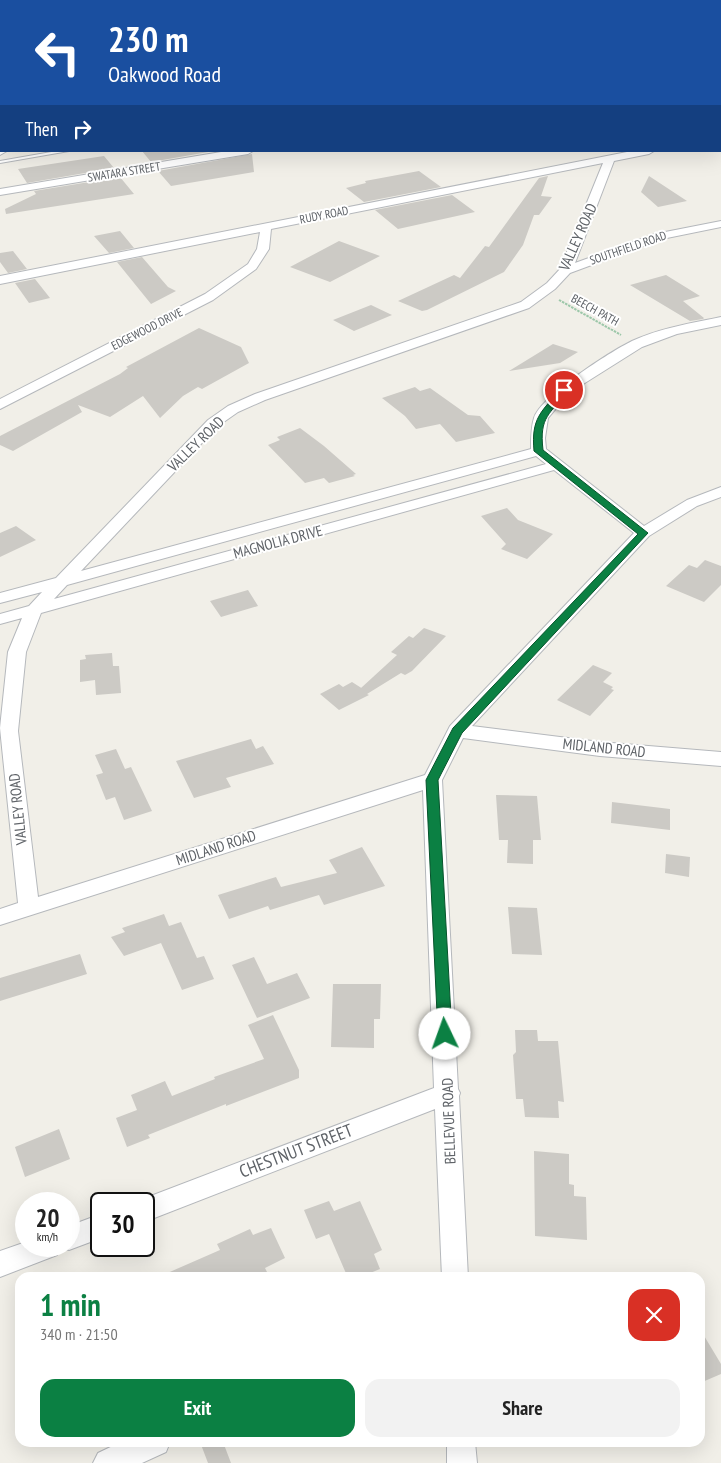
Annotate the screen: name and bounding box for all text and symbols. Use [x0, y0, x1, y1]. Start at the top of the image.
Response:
text: 230 m [108, 16, 189, 62]
icon: left [25, 20, 90, 85]
text: Oakwood Road [108, 60, 221, 88]
icon: right [68, 115, 96, 143]
text: Then [25, 117, 58, 141]
street label: SWATARA STREET [86, 158, 162, 185]
street label: VALLEY ROAD [554, 200, 601, 274]
street label: RUDY ROAD [298, 202, 350, 227]
street label: SOUTHFIELD ROAD [587, 227, 668, 268]
street label: BEECH PATH [569, 290, 622, 329]
street label: EDGEWOOD DRIVE [109, 304, 185, 353]
pin [543, 369, 585, 411]
icon: arrive [550, 376, 578, 404]
street label: VALLEY ROAD [163, 412, 228, 476]
street label: MAGNOLIA DRIVE [231, 521, 325, 563]
street label: MIDLAND ROAD [562, 734, 647, 761]
street label: VALLEY ROAD [4, 772, 31, 847]
street label: MIDLAND ROAD [173, 826, 258, 869]
position arrow [418, 1007, 470, 1059]
street label: BELLEVUE ROAD [437, 1077, 460, 1165]
street label: CHESTNUT STREET [236, 1118, 356, 1183]
speed limit sign: 30 [90, 1192, 155, 1257]
text: 20 [36, 1202, 59, 1234]
text: km/h [37, 1229, 58, 1244]
text: 1 min [40, 1285, 101, 1324]
button: close [628, 1289, 680, 1341]
text: 340 m · 21:50 [40, 1324, 118, 1344]
button: Exit [40, 1379, 355, 1437]
button: Share [365, 1379, 680, 1437]

